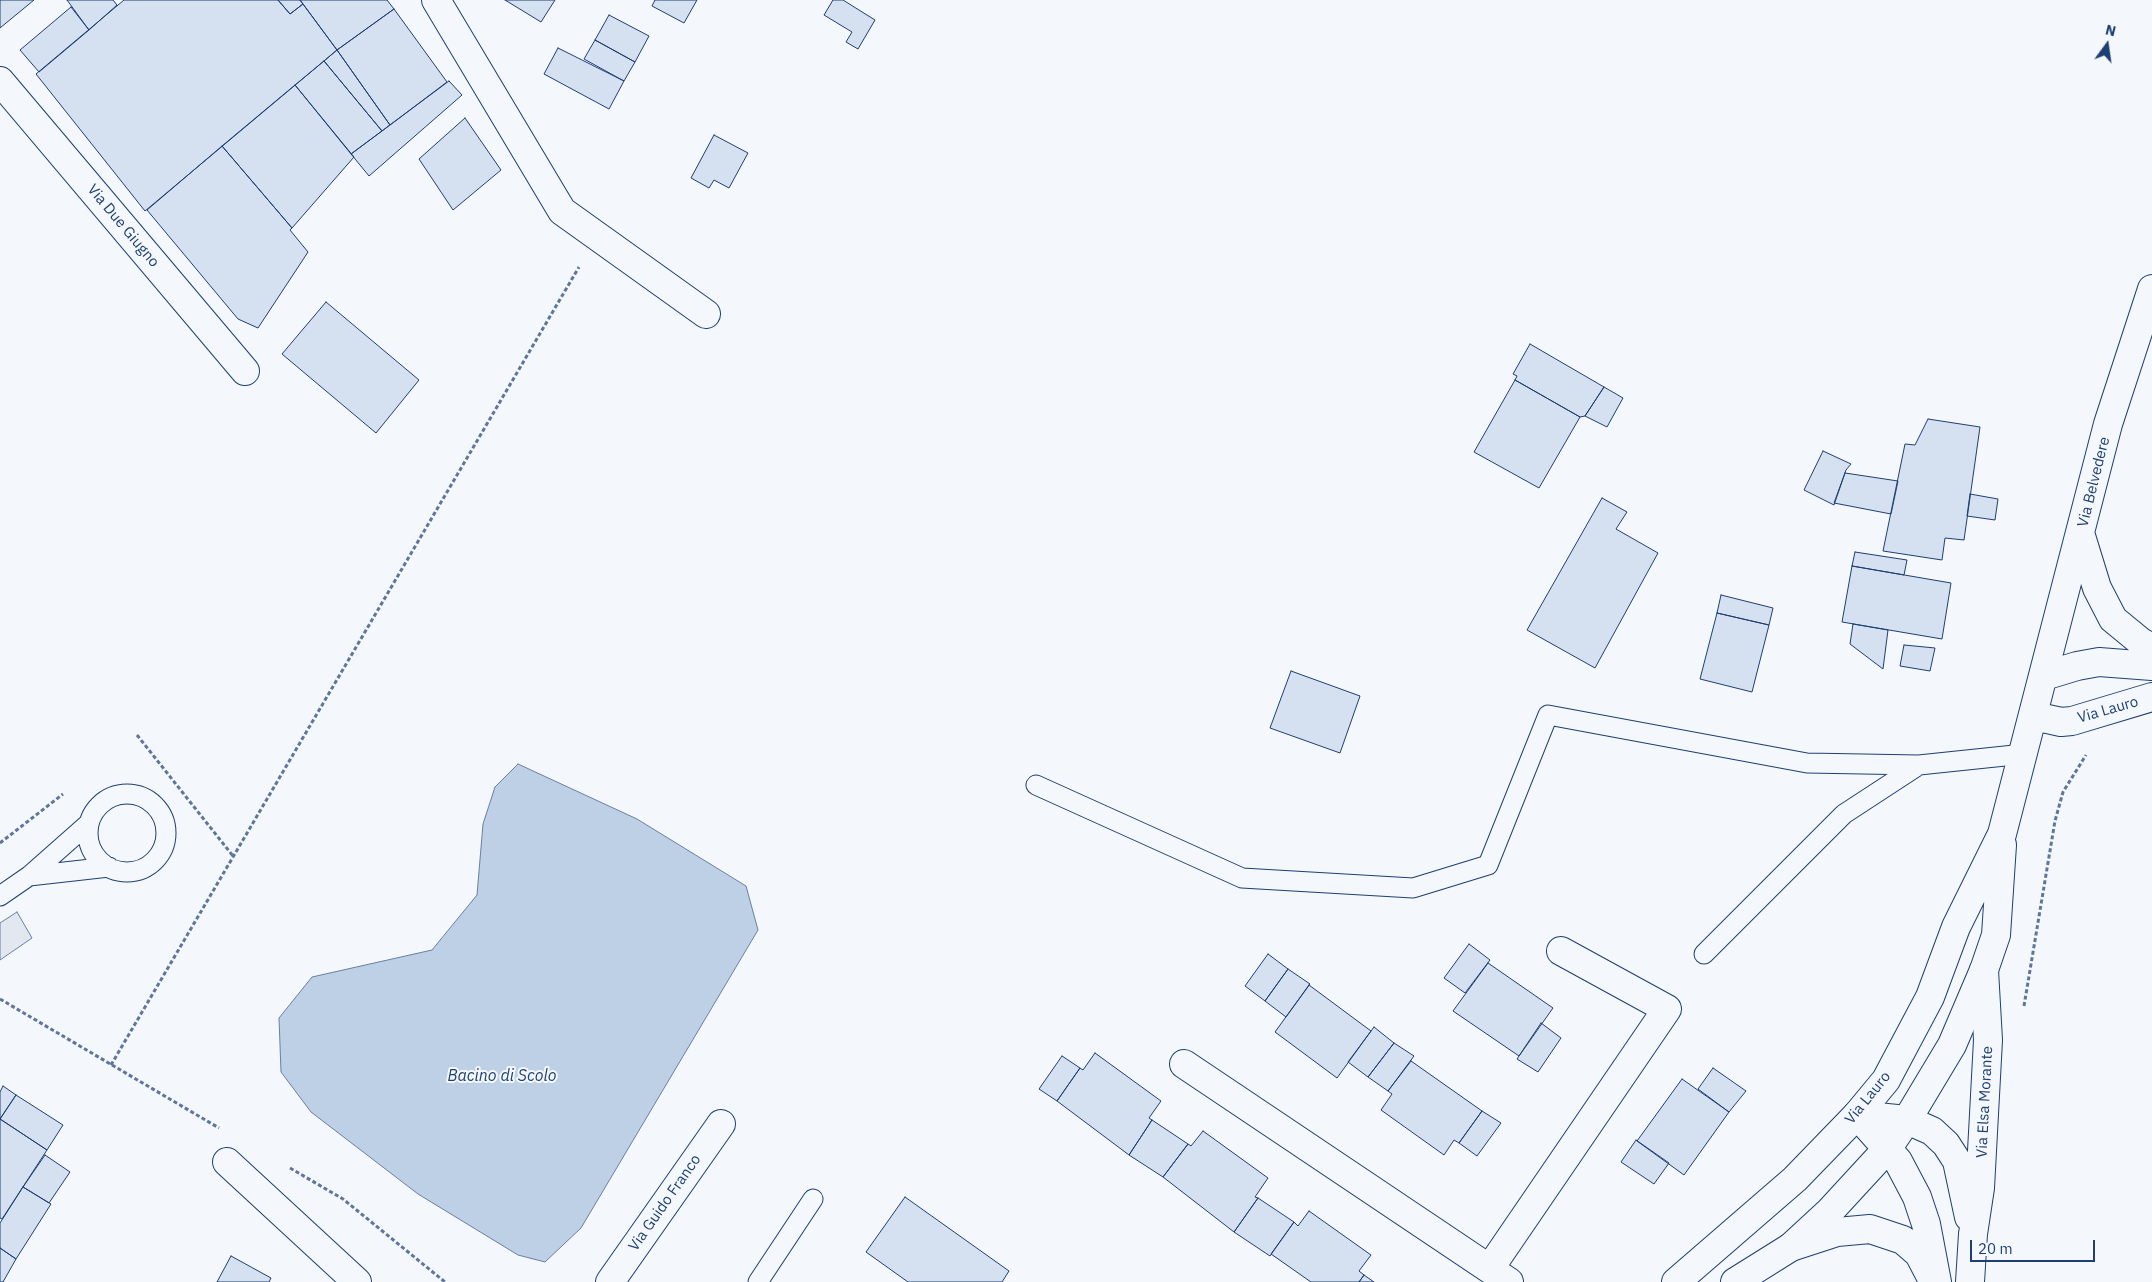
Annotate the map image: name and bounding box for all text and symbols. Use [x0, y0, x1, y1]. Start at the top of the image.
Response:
north arrow [2082, 20, 2132, 70]
text: N [2104, 20, 2118, 40]
street label: Via Due Giugno [83, 181, 163, 271]
street label: Via Belvedere [2074, 435, 2114, 529]
street label: Via Lauro [2076, 693, 2140, 727]
street label: Via Elsa Morante [1973, 1046, 1997, 1158]
water label: Bacino di Scolo [447, 1066, 557, 1086]
street label: Via Lauro [1841, 1068, 1895, 1128]
street label: Via Guido Franco [625, 1151, 705, 1255]
scale bar [1972, 1230, 2097, 1262]
text: 20 m [1978, 1239, 2013, 1258]

